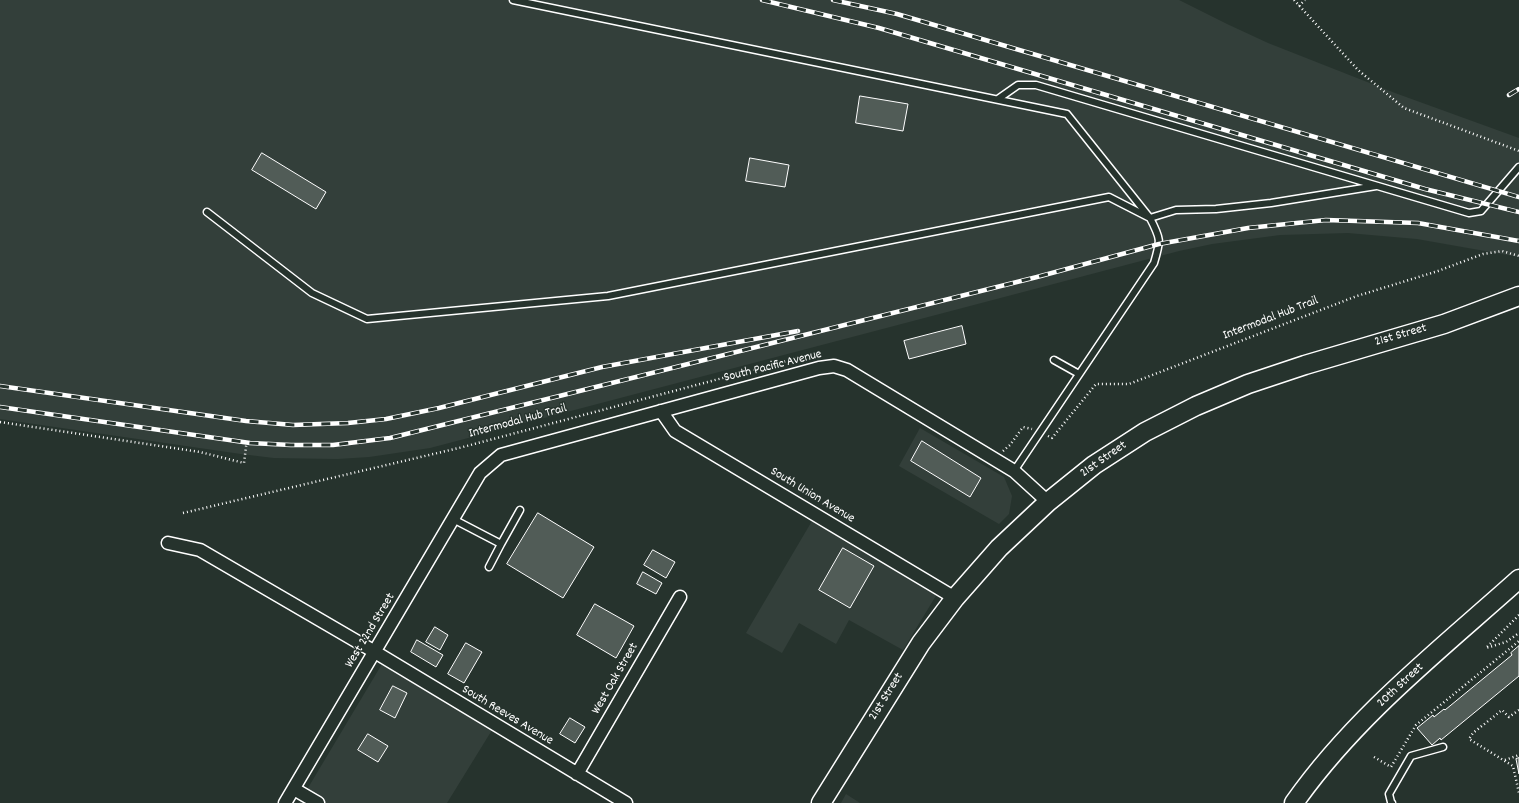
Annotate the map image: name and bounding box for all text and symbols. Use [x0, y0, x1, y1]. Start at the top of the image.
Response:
street label: Intermodal Hub Trail [1221, 294, 1321, 344]
street label: 21st Street [1373, 321, 1429, 351]
street label: South Pacific Avenue [722, 347, 824, 387]
street label: Intermodal Hub Trail [467, 401, 569, 443]
street label: 21st Street [1078, 438, 1130, 482]
street label: South Union Avenue [767, 465, 857, 527]
street label: West 22nd Street [343, 591, 399, 671]
street label: West Oak Street [589, 641, 643, 717]
street label: 20th Street [1374, 660, 1428, 712]
street label: 21st Street [866, 670, 908, 724]
street label: South Reeves Avenue [459, 683, 555, 749]

